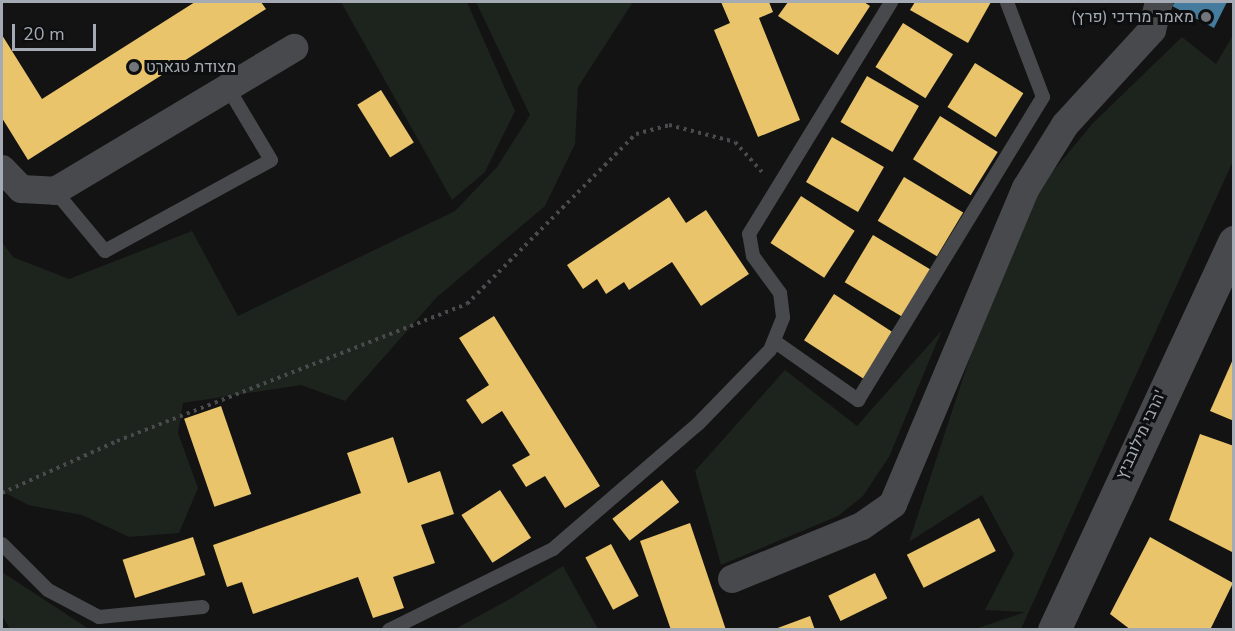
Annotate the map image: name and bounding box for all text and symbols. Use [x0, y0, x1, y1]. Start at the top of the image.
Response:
place label: מאמר מרדכי (פרץ) [1071, 7, 1194, 27]
marker: מאמר מרדכי (פרץ) [1199, 10, 1213, 24]
scale bar [15, 12, 99, 50]
text: 20 m [23, 22, 65, 46]
place label: מצודת טגארט [146, 57, 236, 77]
marker: מצודת טגארט [127, 60, 141, 74]
street label: הרבי מילובביץ' [1112, 387, 1170, 483]

